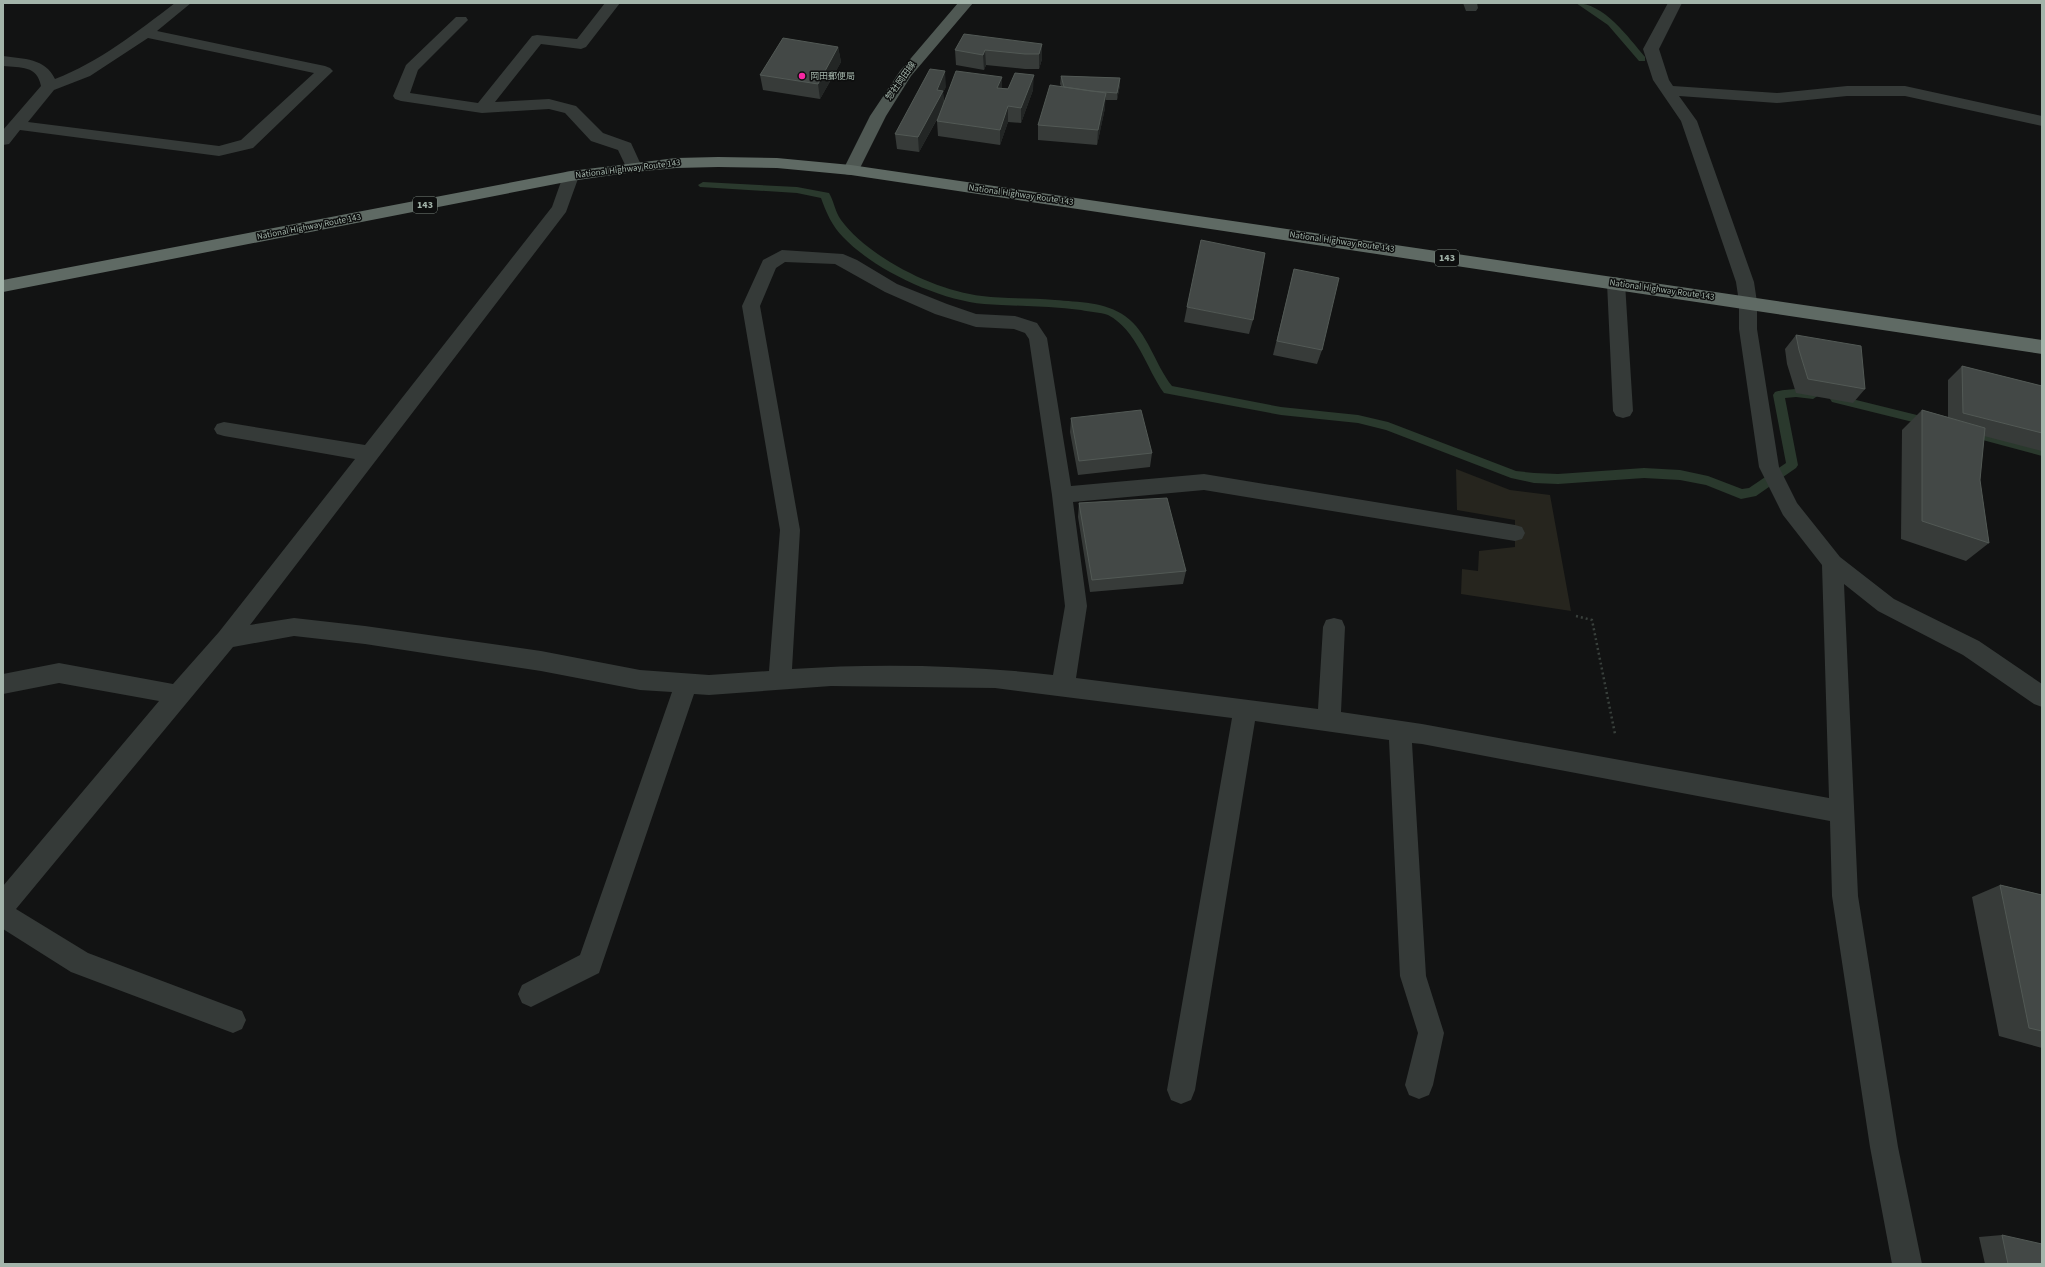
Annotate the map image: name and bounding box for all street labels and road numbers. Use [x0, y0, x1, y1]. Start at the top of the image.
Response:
street label: 惣社岡田線 [883, 58, 920, 103]
street label: National Highway Route 143 [575, 156, 682, 182]
street label: National Highway Route 143 [968, 181, 1075, 209]
road number: 143 [413, 197, 437, 213]
street label: National Highway Route 143 [256, 210, 363, 243]
street label: National Highway Route 143 [1289, 228, 1396, 256]
road number: 143 [1435, 250, 1459, 266]
street label: National Highway Route 143 [1609, 276, 1716, 304]

